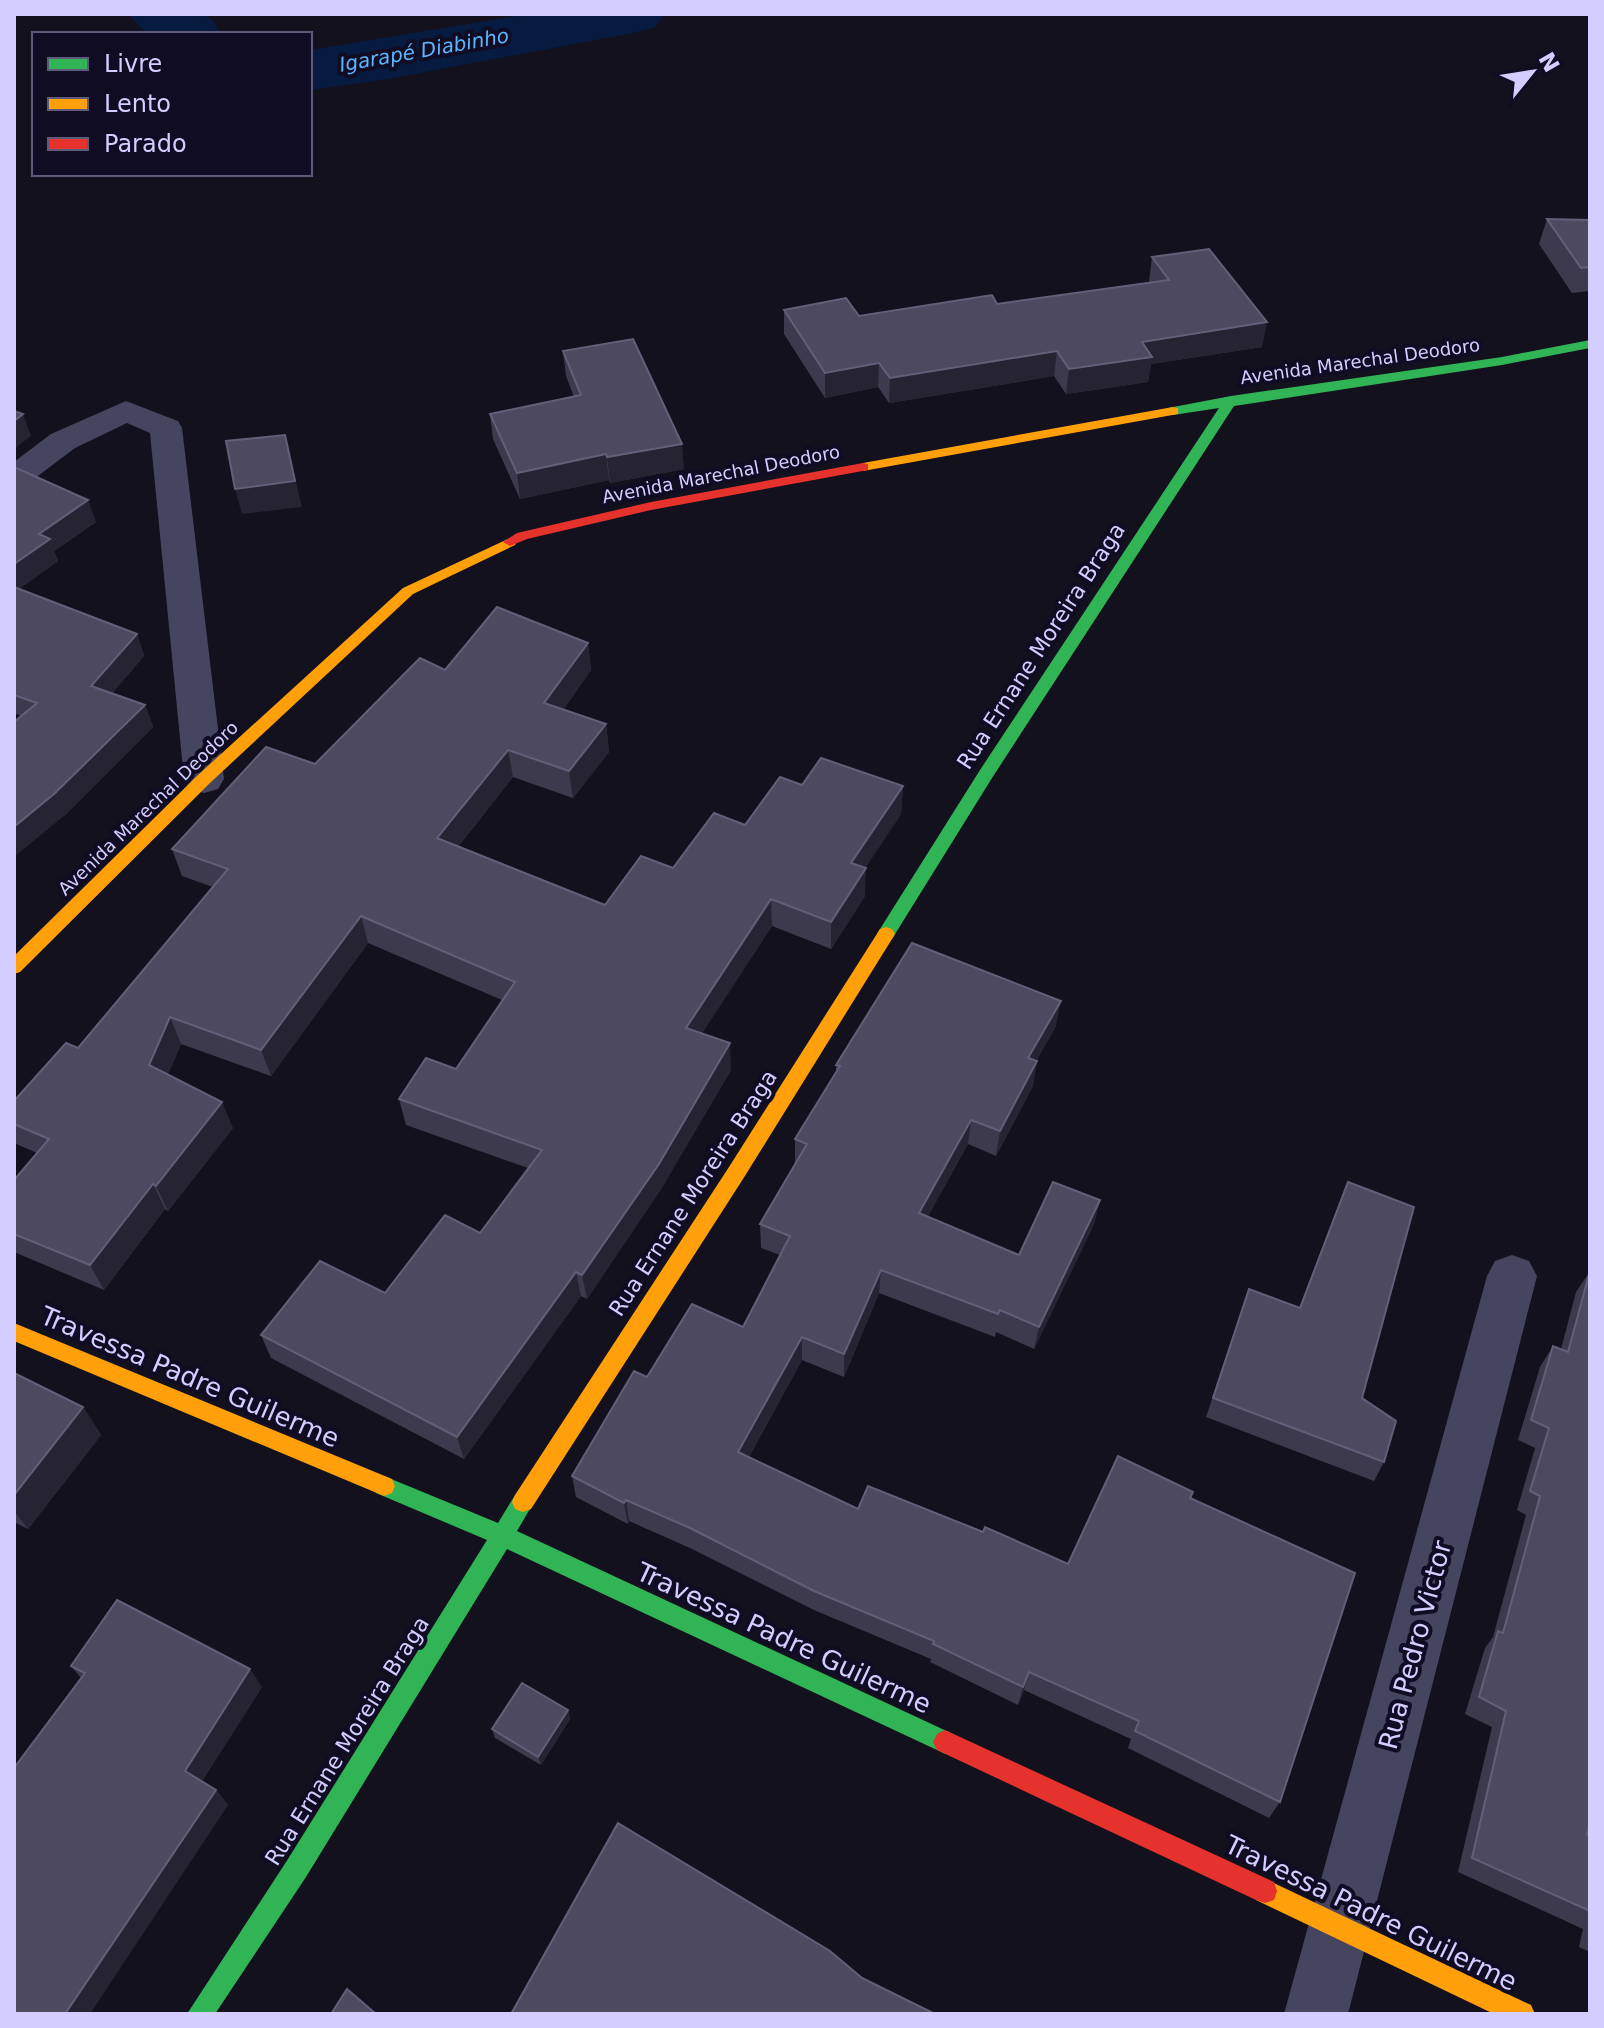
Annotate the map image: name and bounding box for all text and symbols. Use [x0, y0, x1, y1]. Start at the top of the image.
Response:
water label: Igarapé Diabinho [337, 23, 511, 77]
legend [32, 32, 312, 176]
north arrow [1492, 32, 1572, 112]
text: N [1533, 48, 1564, 76]
text: Livre [104, 50, 162, 78]
text: Lento [104, 90, 171, 118]
text: Parado [104, 130, 187, 158]
street label: Avenida Marechal Deodoro [1239, 334, 1481, 388]
street label: Avenida Marechal Deodoro [600, 441, 842, 507]
street label: Rua Ernane Moreira Braga [952, 518, 1130, 774]
street label: Avenida Marechal Deodoro [54, 717, 242, 899]
street label: Rua Ernane Moreira Braga [604, 1065, 782, 1321]
street label: Travessa Padre Guilerme [35, 1300, 344, 1454]
street label: Rua Pedro Victor [1373, 1537, 1457, 1753]
street label: Travessa Padre Guilerme [631, 1556, 936, 1719]
street label: Rua Ernane Moreira Braga [260, 1612, 434, 1870]
street label: Travessa Padre Guilerme [1219, 1829, 1522, 1997]

